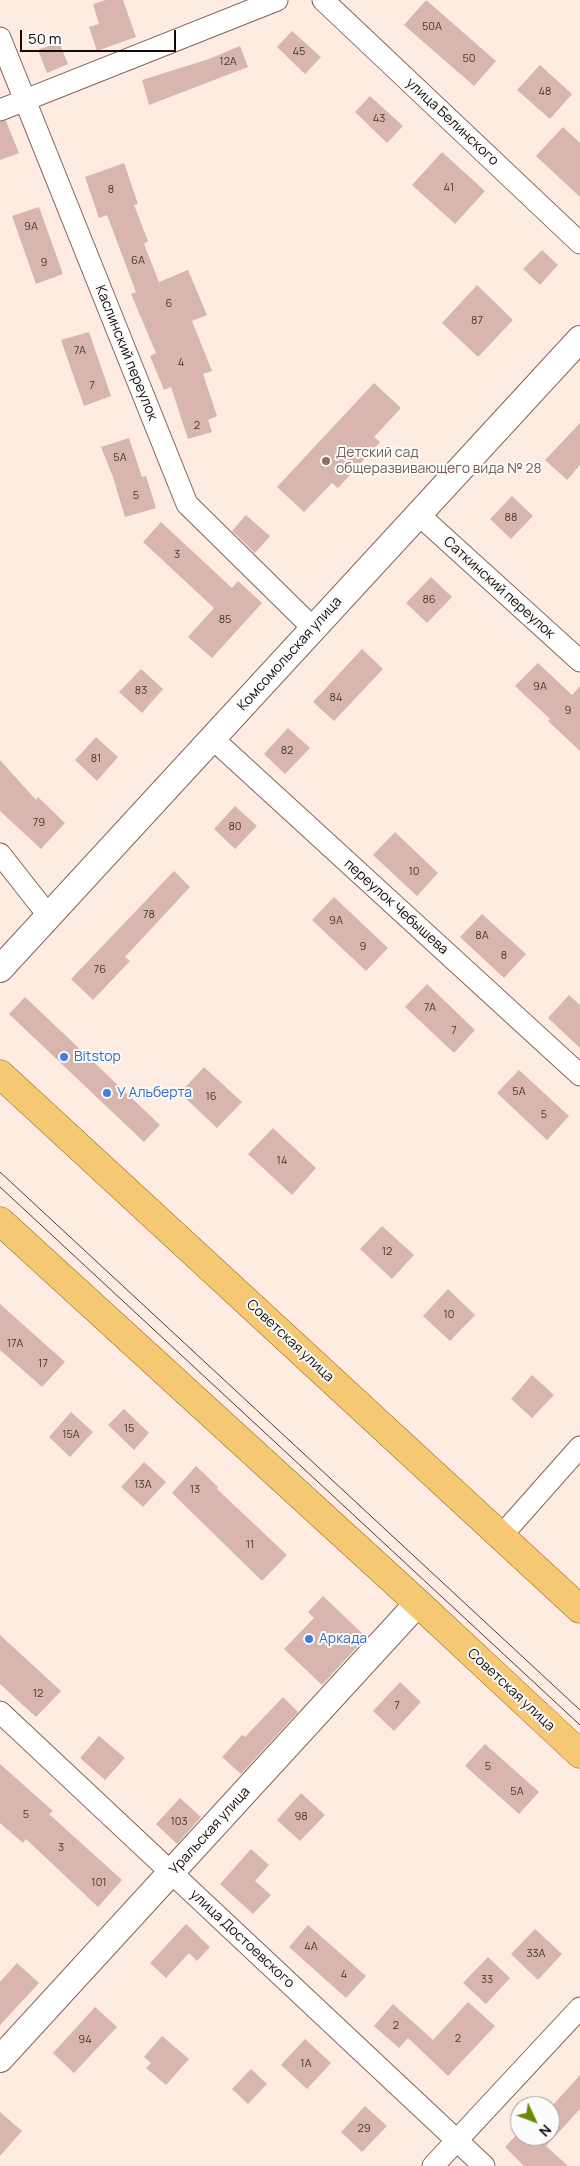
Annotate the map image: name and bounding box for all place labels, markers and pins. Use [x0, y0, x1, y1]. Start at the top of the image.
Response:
place label: Детский сад общеразвивающего вида № 28 [336, 445, 542, 478]
marker: Детский сад общеразвивающего вида № 28 [320, 455, 332, 467]
place label: Bitstop [74, 1049, 121, 1065]
marker: Bitstop [58, 1051, 70, 1063]
place label: У Альберта [117, 1085, 192, 1101]
marker: У Альберта [101, 1087, 113, 1099]
place label: Аркада [319, 1631, 367, 1647]
marker: Аркада [303, 1633, 315, 1645]

